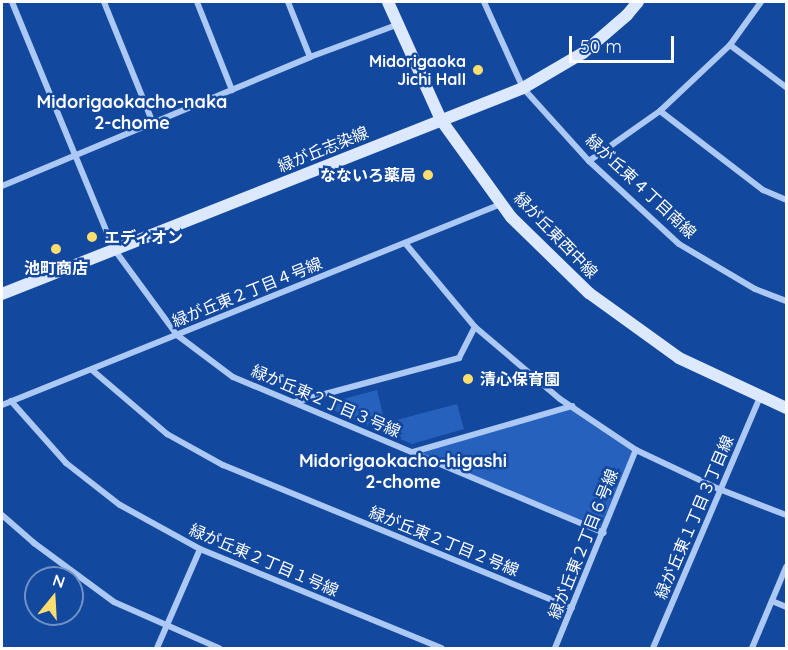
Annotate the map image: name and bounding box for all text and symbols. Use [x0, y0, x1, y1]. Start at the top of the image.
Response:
scale bar [572, 24, 677, 62]
text: 50 m [580, 35, 622, 58]
place label: Midorigaoka Jichi Hall [369, 51, 466, 89]
marker: Midorigaoka Jichi Hall [471, 63, 485, 77]
district label: Midorigaokacho-naka 2-chome [37, 92, 227, 134]
street label: 緑が丘志染線 [275, 122, 371, 176]
street label: 緑が丘東４丁目南線 [582, 130, 700, 242]
place label: なないろ薬局 [320, 165, 416, 185]
marker: なないろ薬局 [421, 168, 435, 182]
street label: 緑が丘東西中線 [510, 188, 602, 282]
place label: エディオン [104, 227, 184, 247]
marker: エディオン [85, 230, 99, 244]
marker: 池町商店 [49, 242, 63, 256]
street label: 緑が丘東２丁目４号線 [169, 253, 325, 331]
place label: 池町商店 [24, 258, 88, 278]
street label: 緑が丘東２丁目３号線 [249, 361, 403, 441]
place label: 清心保育園 [480, 369, 560, 389]
marker: 清心保育園 [461, 372, 475, 386]
street label: 緑が丘東１丁目３丁目線 [651, 432, 737, 602]
district label: Midorigaokacho-higashi 2-chome [299, 451, 507, 494]
street label: 緑が丘東２丁目６号線 [544, 466, 622, 622]
street label: 緑が丘東２丁目２号線 [366, 502, 522, 580]
street label: 緑が丘東２丁目１号線 [187, 520, 341, 600]
north arrow [24, 566, 84, 626]
text: N [50, 569, 68, 592]

